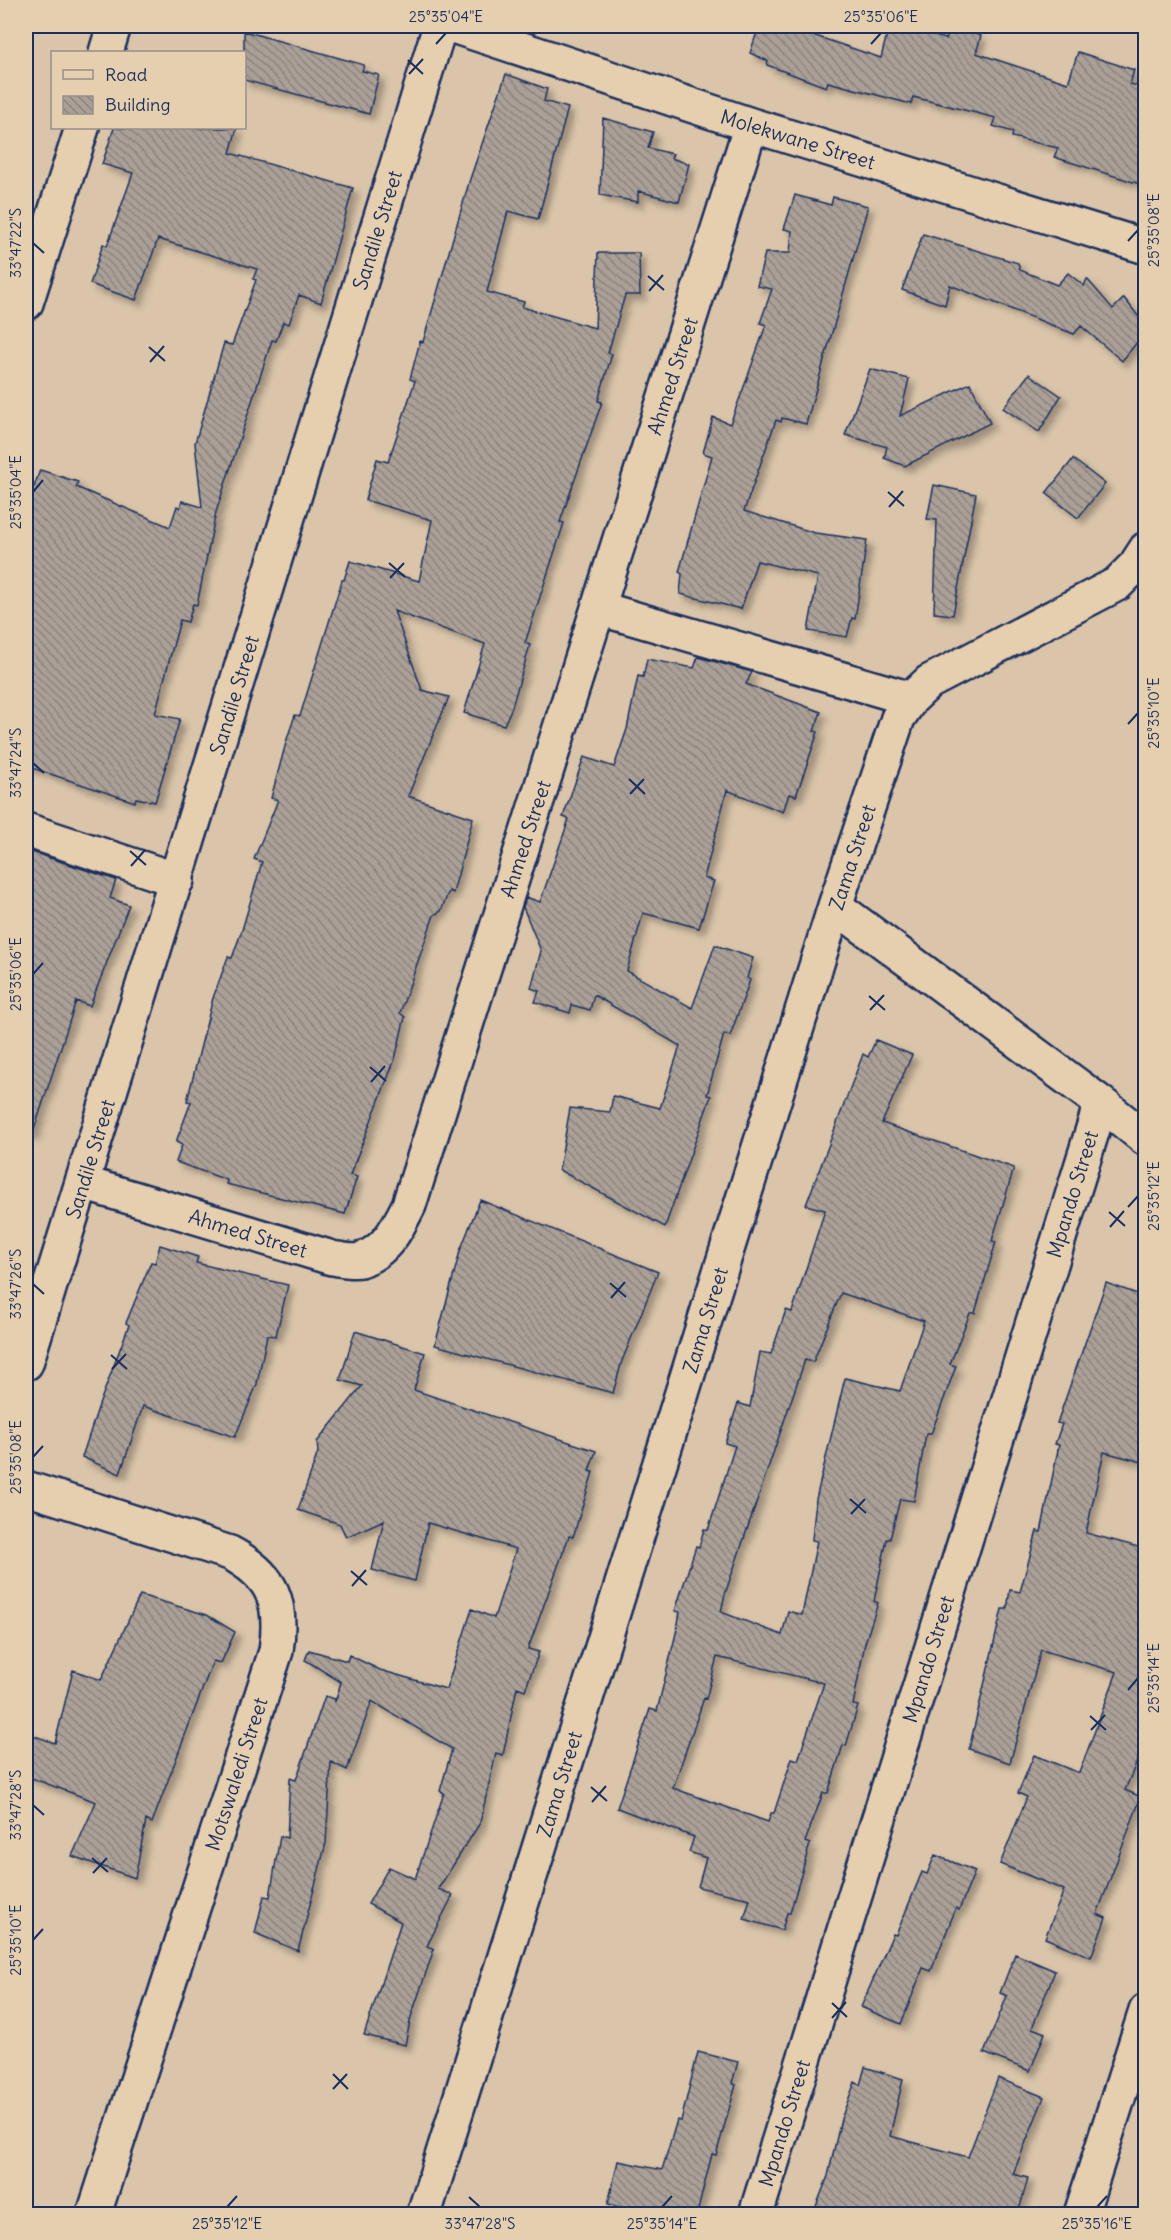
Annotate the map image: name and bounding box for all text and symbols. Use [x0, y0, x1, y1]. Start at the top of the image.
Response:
text: 25°35'04"E [409, 7, 483, 26]
text: 25°35'06"E [844, 7, 918, 26]
legend [51, 51, 246, 129]
text: Road [105, 63, 148, 86]
text: Building [105, 93, 170, 116]
street label: Molekwane Street [718, 104, 879, 174]
street label: Sandile Street [347, 167, 407, 293]
text: 25°35'08"E [1144, 193, 1163, 267]
text: 33°47'22"S [6, 208, 25, 278]
street label: Ahmed Street [641, 314, 703, 438]
text: 25°35'04"E [6, 455, 25, 529]
street label: Sandile Street [204, 632, 264, 758]
text: 25°35'10"E [1144, 677, 1163, 749]
text: 33°47'24"S [6, 728, 25, 798]
street label: Ahmed Street [494, 777, 556, 901]
street label: Zama Street [823, 801, 881, 913]
text: 25°35'06"E [6, 937, 25, 1011]
street label: Sandile Street [60, 1096, 120, 1222]
street label: Mpando Street [1041, 1127, 1103, 1261]
text: 25°35'12"E [1144, 1161, 1163, 1231]
street label: Ahmed Street [186, 1203, 311, 1263]
text: 33°47'26"S [6, 1249, 25, 1319]
street label: Zama Street [677, 1264, 733, 1376]
text: 25°35'08"E [6, 1420, 25, 1494]
street label: Mpando Street [897, 1592, 959, 1726]
text: 25°35'14"E [1144, 1643, 1163, 1713]
street label: Motswaledi Street [199, 1694, 273, 1854]
street label: Zama Street [531, 1728, 587, 1840]
text: 33°47'28"S [6, 1770, 25, 1840]
text: 25°35'10"E [6, 1904, 25, 1976]
street label: Mpando Street [753, 2056, 815, 2190]
text: 25°35'12"E [192, 2214, 262, 2233]
text: 33°47'28"S [445, 2214, 515, 2233]
text: 25°35'14"E [627, 2214, 697, 2233]
text: 25°35'16"E [1062, 2214, 1132, 2233]

